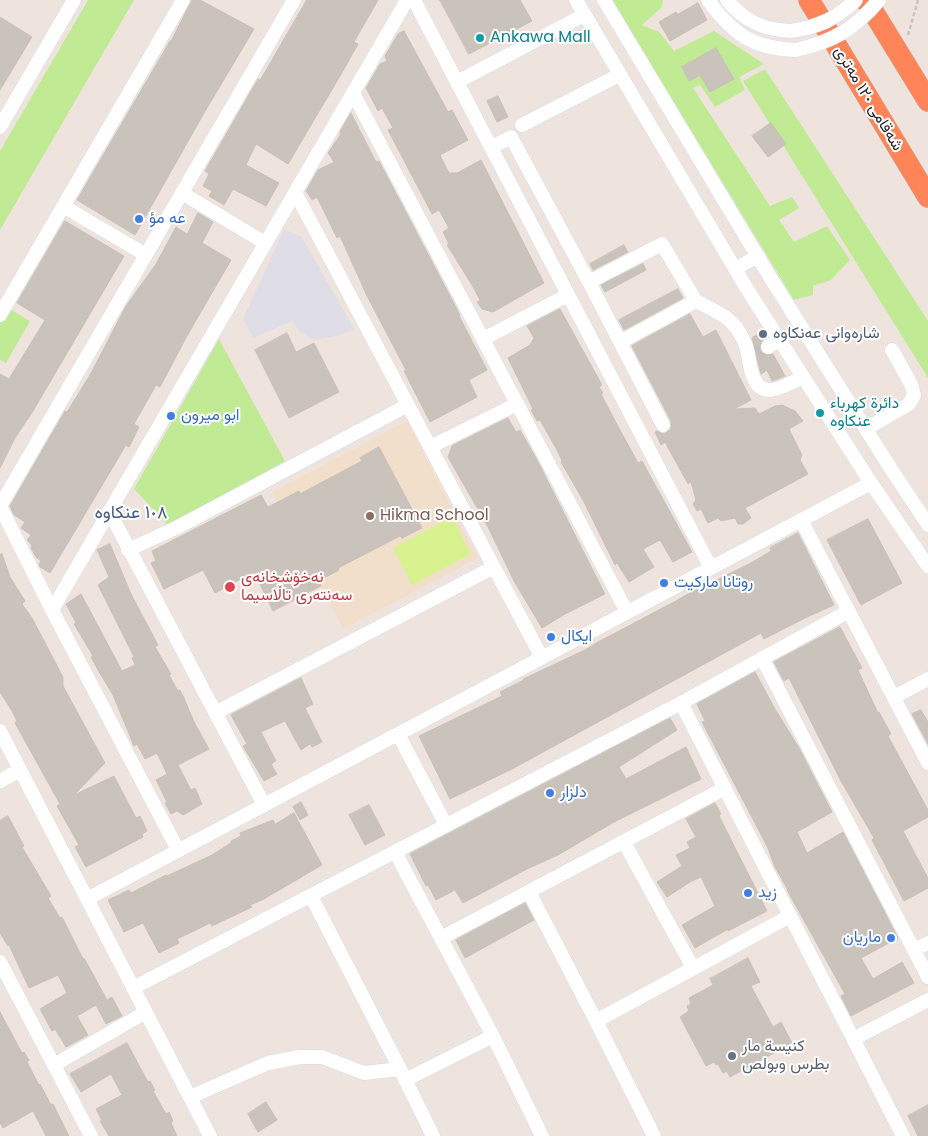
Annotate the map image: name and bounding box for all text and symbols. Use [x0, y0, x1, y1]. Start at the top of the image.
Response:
place label: Ankawa Mall [490, 28, 591, 48]
marker: Ankawa Mall [474, 32, 486, 44]
street label: شەقامی ١٢٠ مەتری [829, 43, 907, 155]
place label: عه مؤ [149, 209, 186, 229]
marker: عه مؤ [133, 213, 145, 225]
place label: شارەوانی عەنکاوە [773, 324, 880, 344]
marker: شارەوانی عەنکاوە [757, 328, 769, 340]
place label: دائرة كهرباء عنكاوه [830, 394, 899, 432]
place label: ابو ميرون [181, 406, 240, 426]
marker: دائرة كهرباء عنكاوه [814, 407, 826, 419]
marker: ابو ميرون [165, 410, 177, 422]
district label: ١٠٨ عنکاوە [94, 502, 168, 524]
place label: Hikma School [380, 506, 489, 526]
marker: Hikma School [364, 510, 376, 522]
place label: نەخۆشخانەی سەنتەری تاڵاسیما [241, 568, 352, 606]
place label: روتانا ماركيت [674, 573, 753, 593]
marker: روتانا ماركيت [658, 577, 670, 589]
marker: نەخۆشخانەی سەنتەری تاڵاسیما [223, 580, 237, 594]
place label: ايكال [561, 627, 592, 647]
marker: ايكال [545, 631, 557, 643]
place label: دلزار [560, 783, 587, 803]
marker: دلزار [544, 787, 556, 799]
place label: زيد [758, 883, 777, 903]
marker: زيد [742, 887, 754, 899]
place label: ماريان [843, 928, 881, 948]
marker: ماريان [885, 932, 897, 944]
place label: كنيسة مار بطرس وبولص [742, 1037, 830, 1075]
marker: كنيسة مار بطرس وبولص [726, 1050, 738, 1062]

